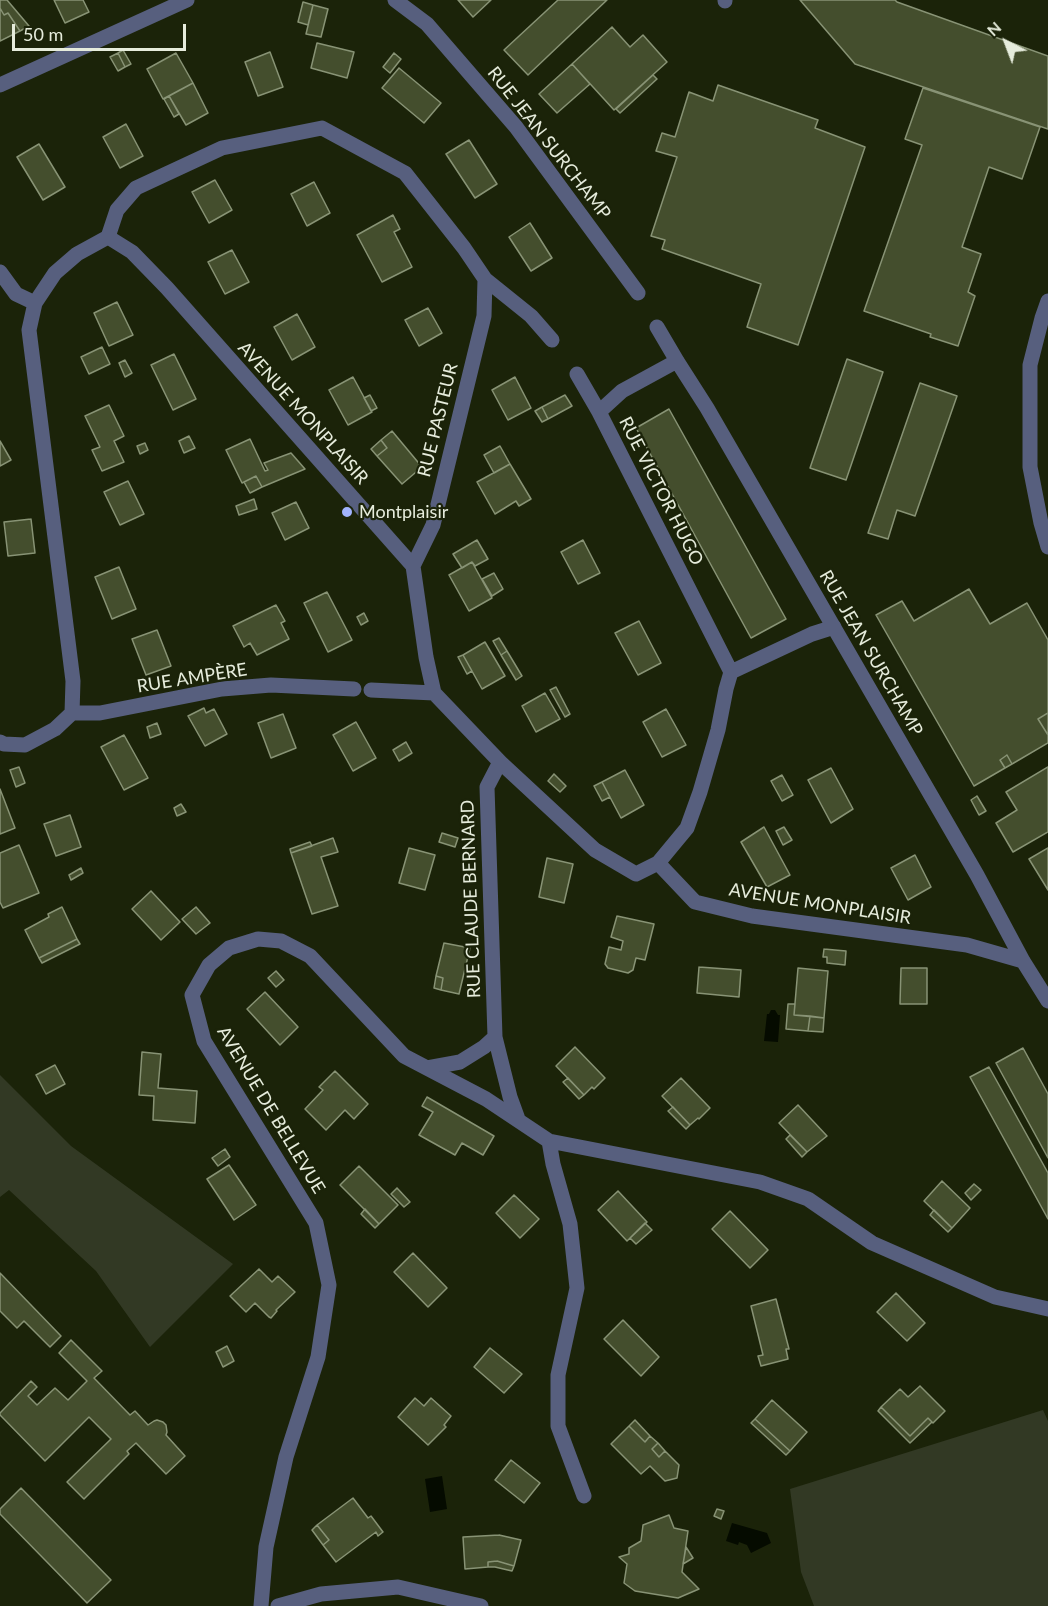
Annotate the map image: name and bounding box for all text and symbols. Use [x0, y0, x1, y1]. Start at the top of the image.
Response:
scale bar [15, 12, 189, 50]
north arrow [976, 12, 1036, 72]
text: N [983, 17, 1005, 39]
text: 50 m [23, 23, 63, 45]
street label: RUE JEAN SURCHAMP [483, 62, 615, 224]
street label: AVENUE MONPLAISIR [233, 337, 373, 489]
street label: RUE PASTEUR [413, 361, 463, 479]
street label: RUE VICTOR HUGO [614, 413, 708, 569]
place label: Montplaisir [359, 501, 448, 523]
marker: Montplaisir [340, 505, 354, 519]
street label: RUE JEAN SURCHAMP [815, 566, 927, 740]
street label: RUE AMPÈRE [135, 659, 249, 697]
street label: RUE CLAUDE BERNARD [457, 799, 485, 999]
street label: AVENUE MONPLAISIR [727, 879, 913, 929]
street label: AVENUE DE BELLEVUE [213, 1022, 329, 1198]

